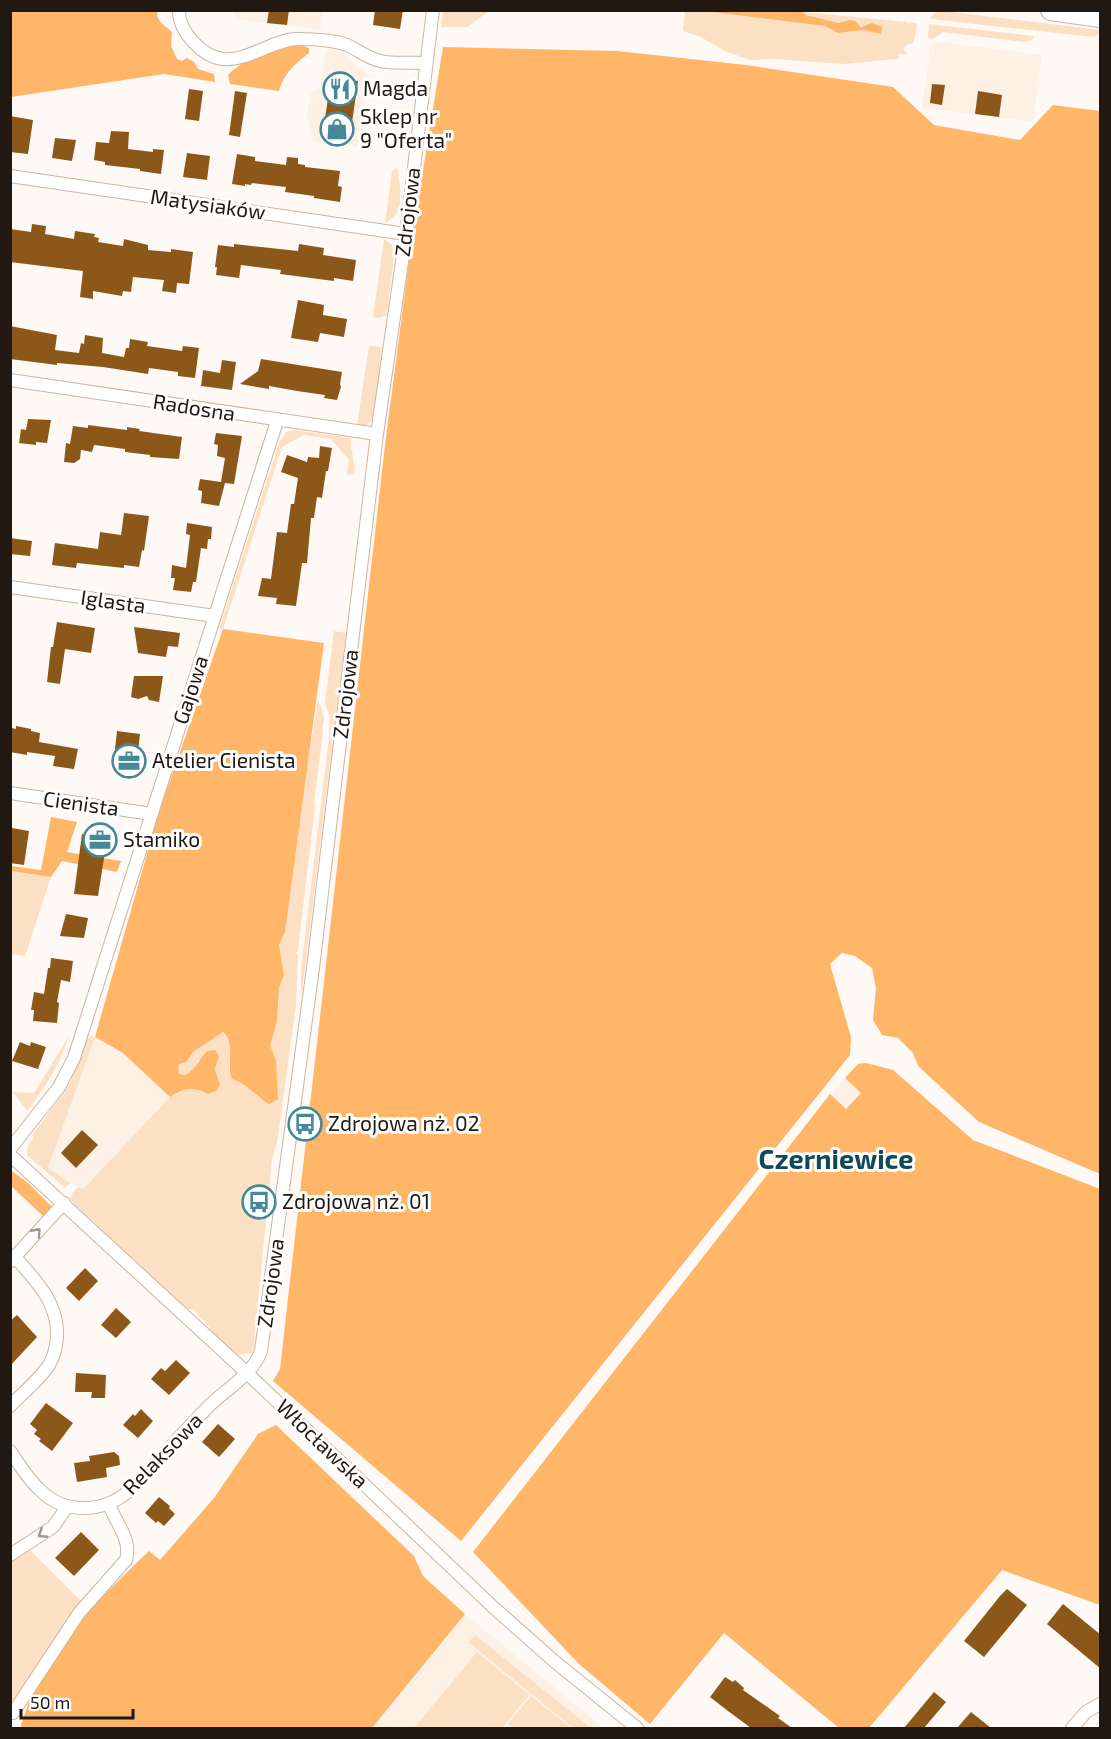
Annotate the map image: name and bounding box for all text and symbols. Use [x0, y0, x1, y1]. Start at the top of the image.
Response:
restaurant icon: Magda [322, 71, 358, 107]
place label: Magda [363, 75, 428, 100]
place label: Sklep nr 9 "Oferta" [360, 103, 452, 152]
shop icon: Sklep nr 9 "Oferta" [319, 111, 355, 147]
street label: Zdrojowa [389, 166, 425, 258]
street label: Matysiaków [149, 183, 267, 224]
street label: Radosna [151, 388, 237, 425]
street label: Iglasta [79, 584, 147, 617]
street label: Zdrojowa [327, 648, 363, 740]
street label: Gajowa [167, 652, 213, 727]
office icon: Atelier Cienista [111, 743, 147, 779]
place label: Atelier Cienista [152, 747, 296, 772]
street label: Cienista [42, 785, 121, 820]
office icon: Stamiko [82, 822, 118, 858]
place label: Stamiko [123, 826, 200, 851]
bus stop icon: Zdrojowa nż. 02 [287, 1106, 323, 1142]
place label: Zdrojowa nż. 02 [328, 1110, 479, 1136]
district label: Czerniewice [759, 1142, 913, 1174]
bus stop icon: Zdrojowa nż. 01 [241, 1184, 277, 1220]
place label: Zdrojowa nż. 01 [282, 1188, 430, 1214]
one-way arrow [30, 1229, 41, 1239]
street label: Zdrojowa [251, 1237, 289, 1329]
street label: Włocławska [272, 1393, 374, 1493]
street label: Relaksowa [117, 1407, 207, 1499]
one-way arrow [38, 1527, 49, 1538]
scale bar [21, 1682, 134, 1720]
text: 50 m [30, 1691, 70, 1713]

